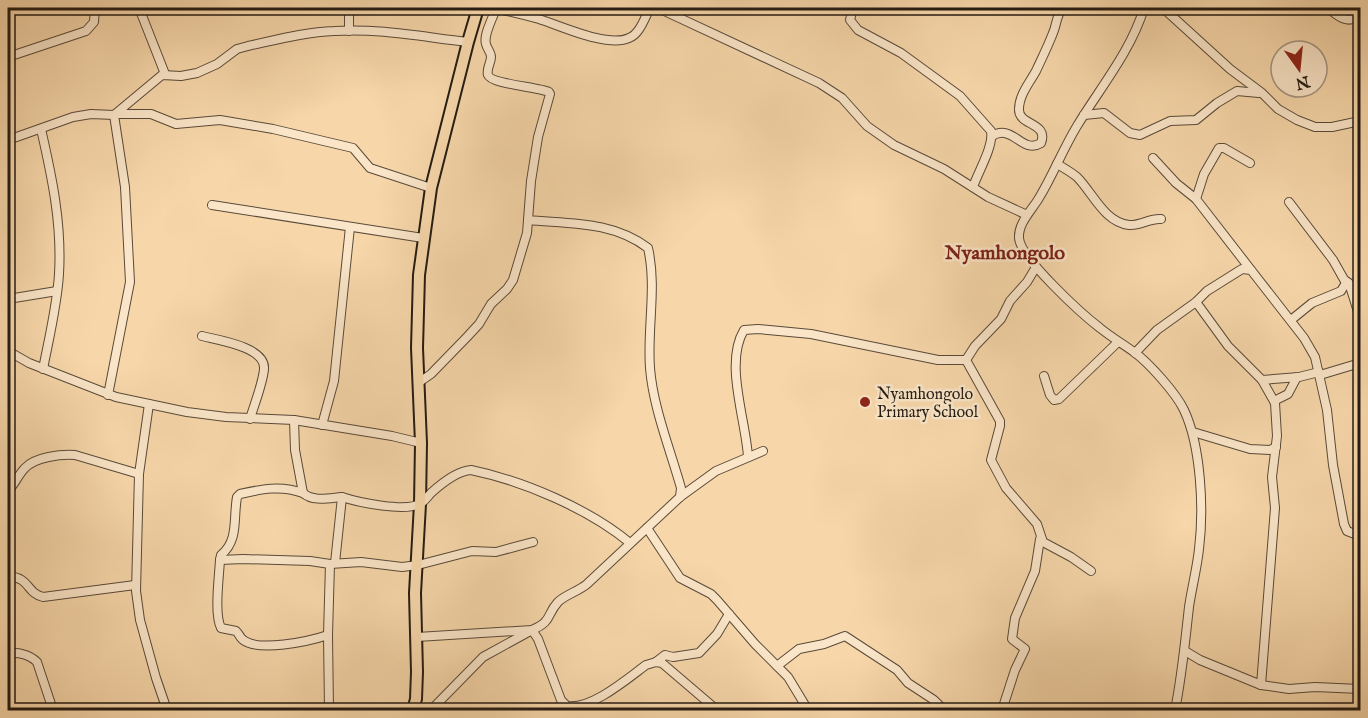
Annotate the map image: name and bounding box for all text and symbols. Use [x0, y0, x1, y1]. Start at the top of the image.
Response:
north arrow [1269, 39, 1329, 99]
text: N [1293, 70, 1313, 93]
district label: Nyamhongolo [944, 241, 1065, 266]
place label: Nyamhongolo Primary School [877, 385, 979, 423]
marker: Nyamhongolo Primary School [858, 395, 872, 409]

